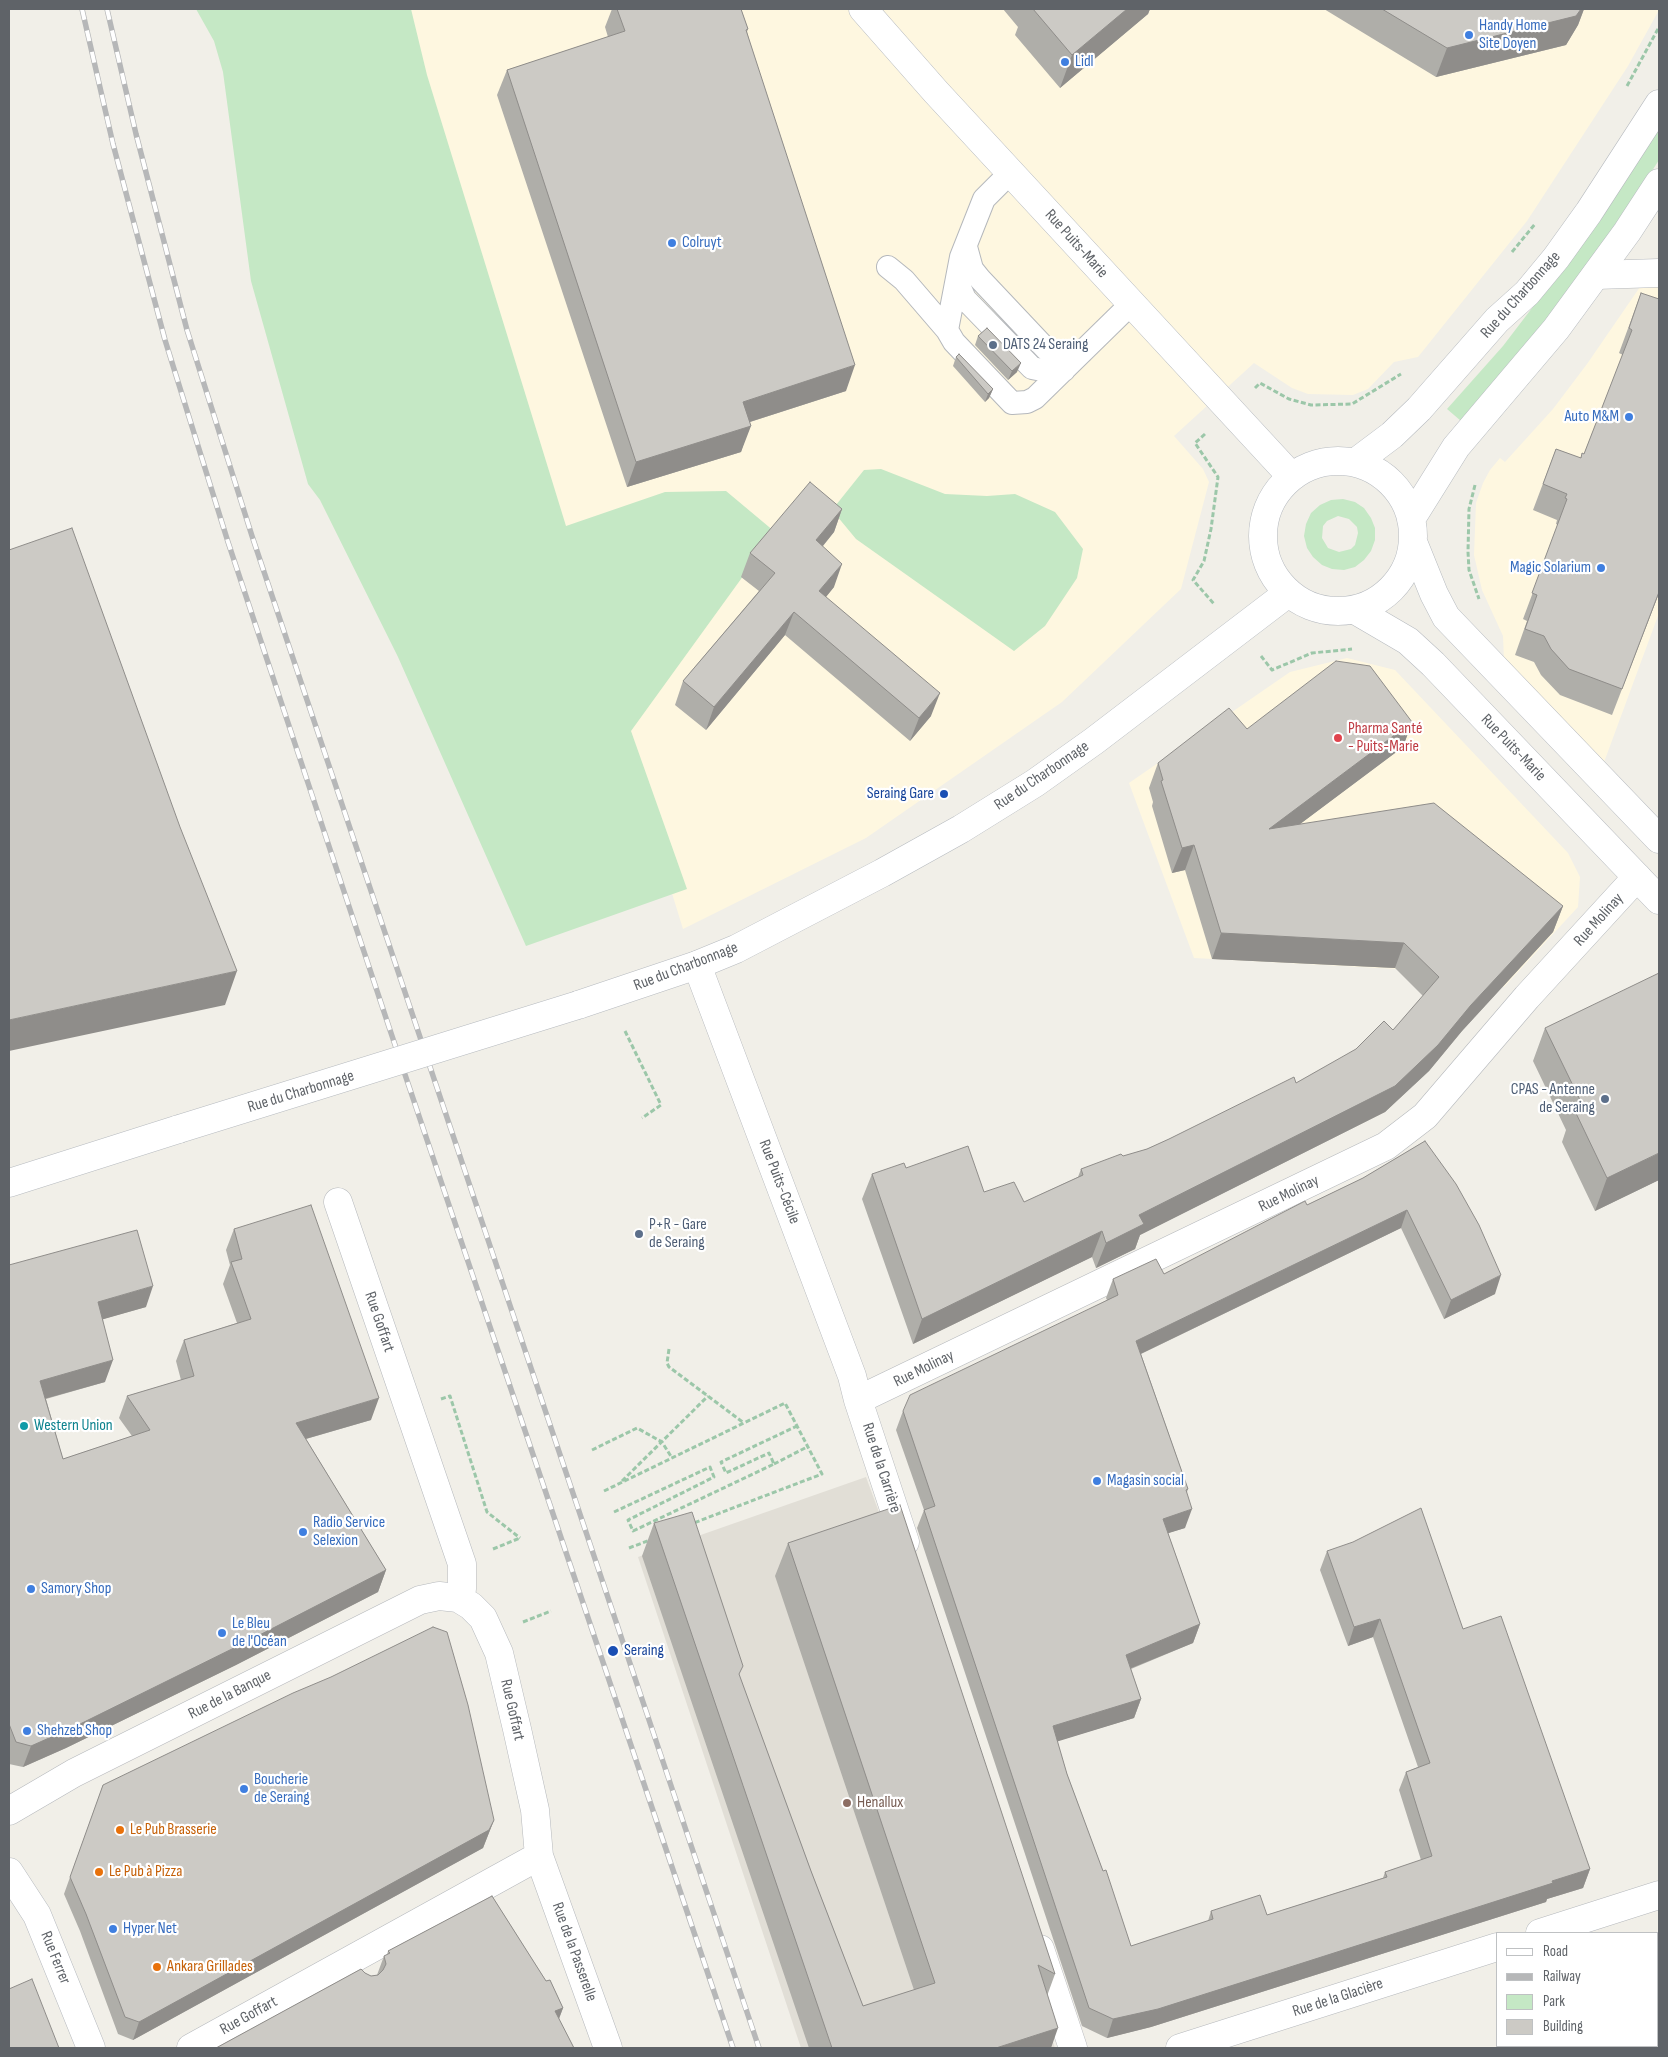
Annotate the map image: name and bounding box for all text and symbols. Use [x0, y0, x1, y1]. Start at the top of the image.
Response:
place label: Handy Home Site Doyen [1479, 16, 1547, 54]
marker: Handy Home Site Doyen [1463, 29, 1475, 41]
place label: Lidl [1075, 52, 1094, 72]
marker: Lidl [1059, 56, 1071, 68]
street label: Rue Puits-Marie [1040, 206, 1112, 282]
place label: Colruyt [682, 233, 722, 253]
marker: Colruyt [666, 237, 678, 249]
street label: Rue du Charbonnage [1477, 248, 1565, 342]
place label: DATS 24 Seraing [1003, 335, 1088, 355]
marker: DATS 24 Seraing [987, 339, 999, 351]
place label: Auto M&M [1564, 407, 1619, 427]
marker: Auto M&M [1623, 411, 1635, 423]
place label: Magic Solarium [1510, 558, 1591, 578]
marker: Magic Solarium [1595, 562, 1607, 574]
street label: Rue Puits-Marie [1476, 711, 1550, 785]
place label: Pharma Santé - Puits-Marie [1348, 719, 1422, 757]
marker: Pharma Santé - Puits-Marie [1332, 732, 1344, 744]
street label: Rue du Charbonnage [991, 737, 1093, 815]
place label: Seraing Gare [867, 784, 934, 804]
marker: Seraing Gare [938, 788, 950, 800]
street label: Rue Molinay [1570, 890, 1628, 950]
street label: Rue du Charbonnage [631, 938, 741, 996]
street label: Rue du Charbonnage [245, 1067, 357, 1117]
place label: CPAS - Antenne de Seraing [1511, 1080, 1595, 1118]
marker: CPAS - Antenne de Seraing [1599, 1093, 1611, 1105]
street label: Rue Puits-Cécile [754, 1137, 804, 1227]
street label: Rue Molinay [1256, 1171, 1322, 1217]
place label: P+R - Gare de Seraing [649, 1215, 707, 1253]
marker: P+R - Gare de Seraing [633, 1228, 645, 1240]
street label: Rue Goffart [360, 1289, 398, 1355]
street label: Rue Molinay [891, 1346, 957, 1392]
place label: Western Union [34, 1416, 113, 1436]
marker: Western Union [18, 1420, 30, 1432]
street label: Rue de la Carrière [857, 1421, 905, 1515]
place label: Magasin social [1107, 1471, 1184, 1491]
marker: Magasin social [1091, 1475, 1103, 1487]
place label: Radio Service Selexion [313, 1513, 385, 1551]
marker: Radio Service Selexion [297, 1526, 309, 1538]
place label: Samory Shop [41, 1579, 111, 1599]
marker: Samory Shop [25, 1583, 37, 1595]
place label: Le Bleu de l'Océan [232, 1614, 287, 1652]
marker: Le Bleu de l'Océan [216, 1627, 228, 1639]
place label: Seraing [624, 1641, 664, 1661]
marker: Seraing [606, 1644, 620, 1658]
street label: Rue de la Banque [185, 1666, 275, 1724]
street label: Rue Goffart [496, 1677, 528, 1743]
place label: Shehzeb Shop [37, 1721, 112, 1741]
marker: Shehzeb Shop [21, 1725, 33, 1737]
place label: Boucherie de Seraing [254, 1770, 310, 1808]
marker: Boucherie de Seraing [238, 1783, 250, 1795]
place label: Henallux [857, 1793, 903, 1813]
marker: Henallux [841, 1797, 853, 1809]
place label: Le Pub Brasserie [130, 1820, 217, 1840]
marker: Le Pub Brasserie [114, 1824, 126, 1836]
place label: Le Pub à Pizza [109, 1862, 182, 1882]
marker: Le Pub à Pizza [93, 1866, 105, 1878]
street label: Rue de la Passerelle [547, 1900, 601, 2004]
place label: Hyper Net [123, 1919, 177, 1939]
marker: Hyper Net [107, 1923, 119, 1935]
street label: Rue Ferrer [36, 1929, 74, 1987]
legend [1496, 1932, 1658, 2047]
text: Road [1543, 1942, 1568, 1961]
place label: Ankara Grillades [167, 1957, 253, 1977]
marker: Ankara Grillades [151, 1961, 163, 1973]
text: Railway [1543, 1967, 1581, 1986]
street label: Rue de la Glacière [1290, 1974, 1386, 2022]
street label: Rue Goffart [217, 1992, 281, 2040]
text: Park [1543, 1992, 1565, 2011]
text: Building [1543, 2017, 1583, 2036]

